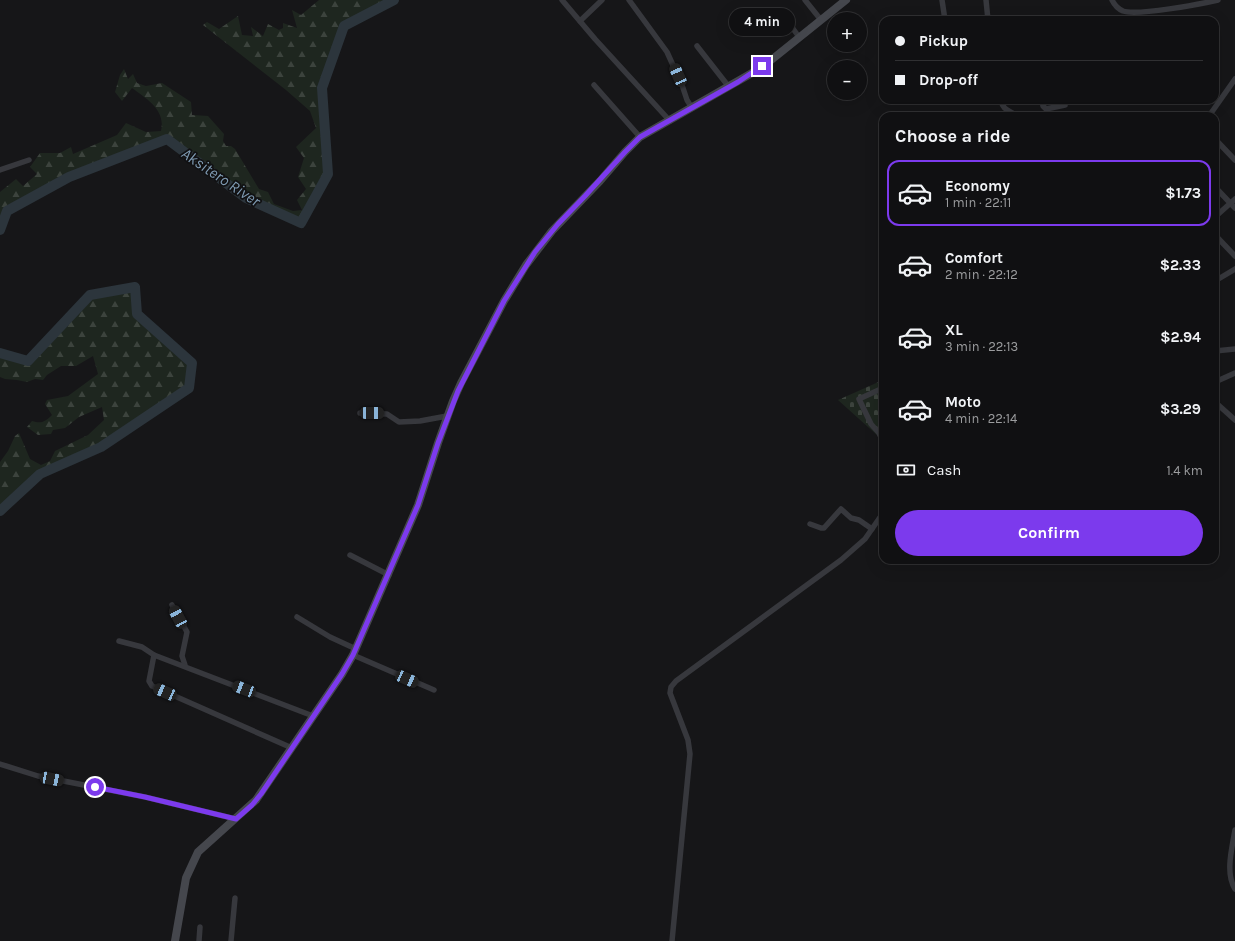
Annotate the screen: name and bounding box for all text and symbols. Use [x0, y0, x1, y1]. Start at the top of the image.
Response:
callout: 4 min [729, 8, 795, 36]
map controls [827, 12, 867, 100]
button: + [827, 12, 867, 52]
text: 4 min [744, 14, 780, 29]
text: Pickup [919, 32, 968, 50]
route end [753, 57, 771, 75]
button: − [827, 60, 867, 100]
car [668, 62, 688, 88]
text: Drop-off [919, 71, 978, 89]
text: Choose a ride [895, 125, 1010, 147]
water label: Aksitero River [178, 144, 265, 211]
icon: car [897, 175, 933, 211]
text: Economy [945, 177, 1010, 195]
text: $1.73 [1165, 184, 1201, 202]
text: 1 min · 22:11 [945, 195, 1011, 210]
icon: car [897, 247, 933, 283]
text: Comfort [945, 249, 1003, 267]
text: $2.33 [1160, 256, 1201, 274]
text: 2 min · 22:12 [945, 267, 1018, 282]
icon: car [897, 319, 933, 355]
text: XL [945, 321, 963, 339]
text: $2.94 [1160, 328, 1201, 346]
text: 3 min · 22:13 [945, 339, 1018, 354]
icon: car [897, 391, 933, 427]
text: Moto [945, 393, 981, 411]
text: $3.29 [1160, 400, 1201, 418]
car [360, 407, 384, 419]
text: 4 min · 22:14 [945, 411, 1017, 426]
icon: cash [895, 459, 917, 481]
text: Cash [927, 461, 961, 479]
text: 1.4 km [1167, 463, 1203, 478]
button: Confirm [895, 510, 1203, 556]
car [167, 604, 189, 630]
car [394, 669, 420, 689]
car [231, 679, 257, 699]
car [152, 682, 178, 702]
car [39, 771, 65, 787]
route start [86, 778, 104, 796]

